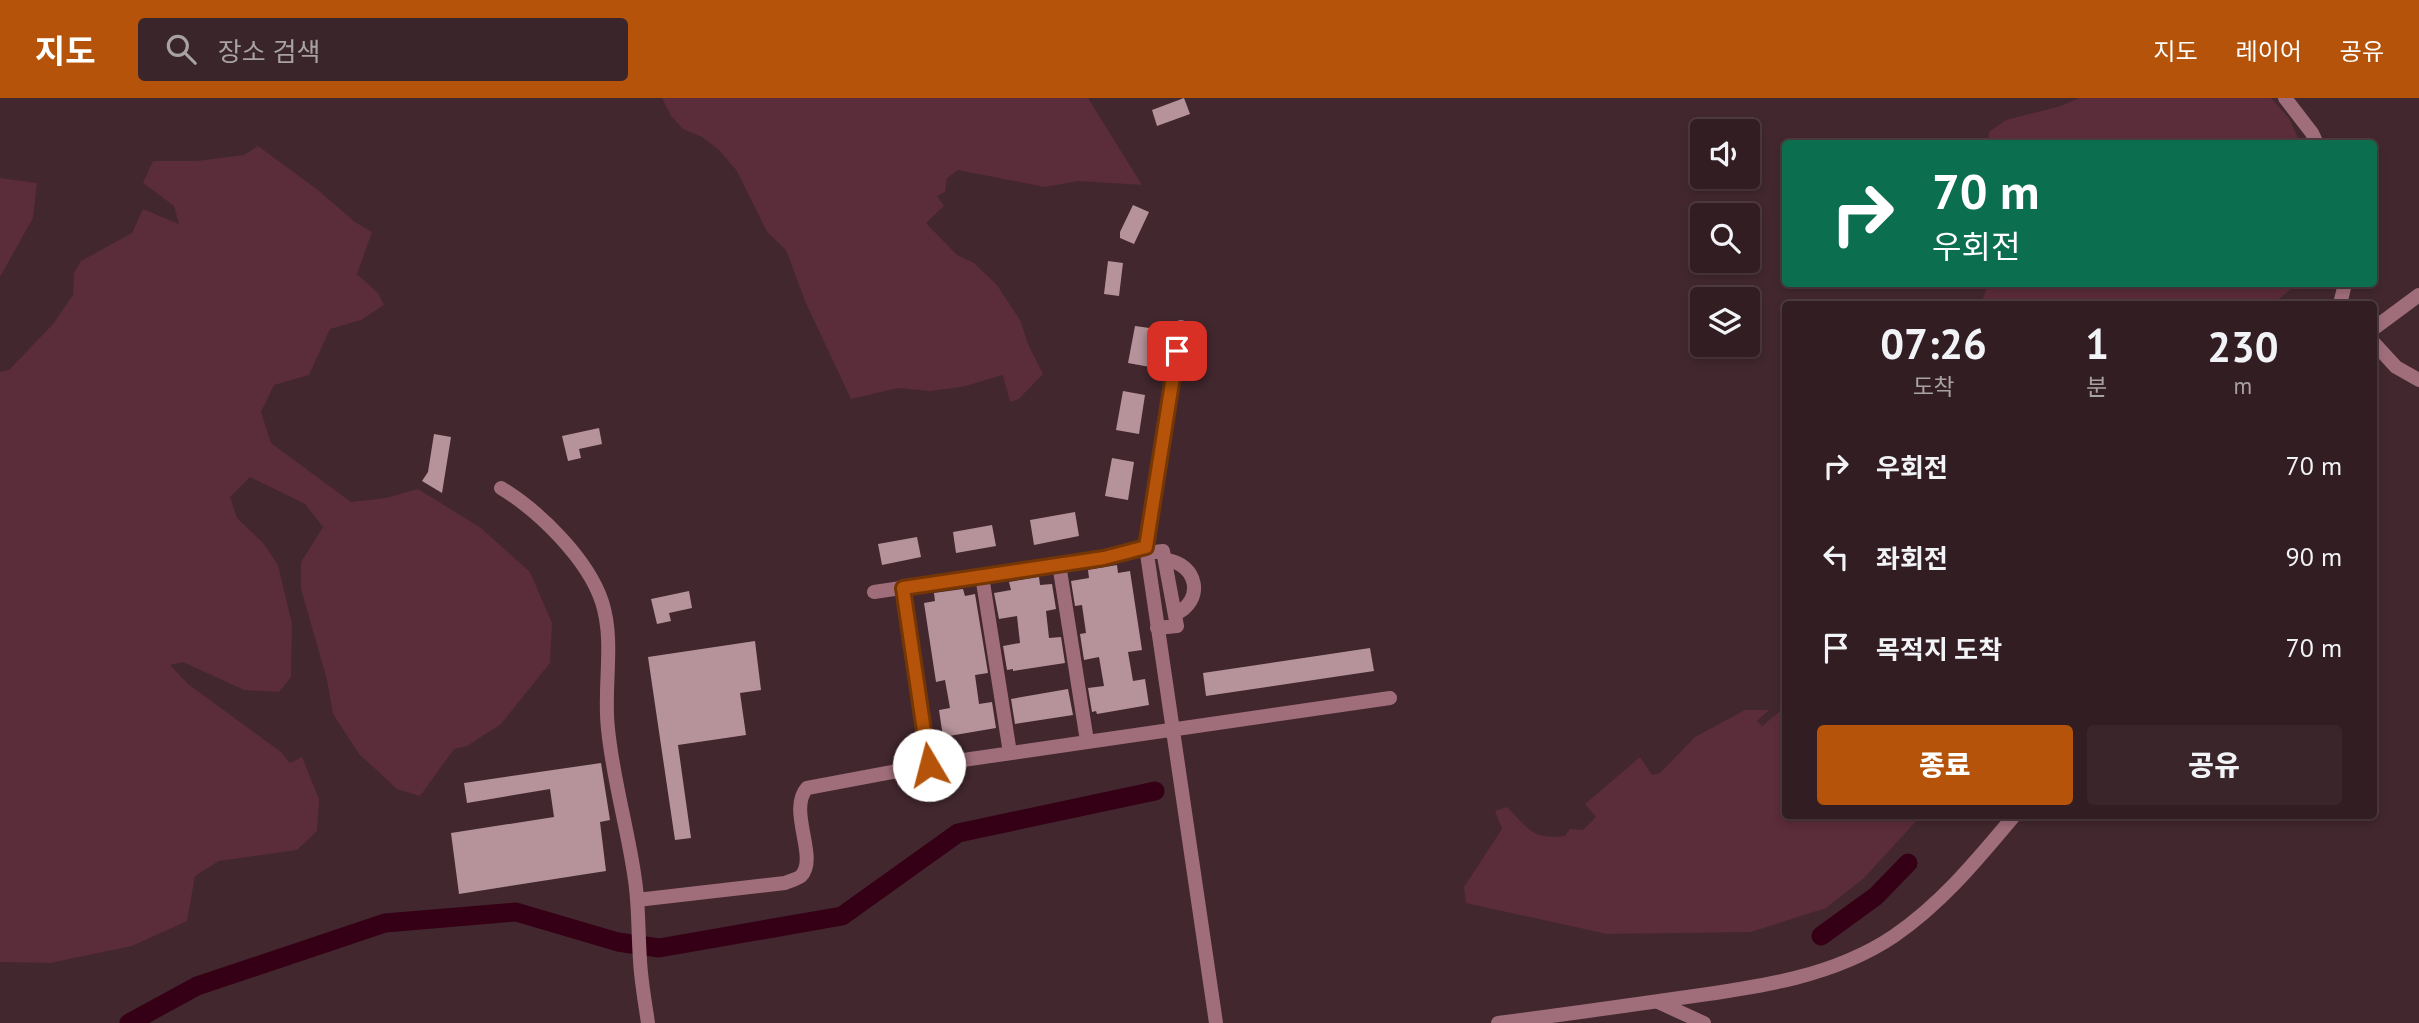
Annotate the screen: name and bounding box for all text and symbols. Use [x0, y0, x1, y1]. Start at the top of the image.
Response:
search box [138, 18, 628, 81]
text: 지도 [35, 29, 96, 72]
icon: search [162, 30, 200, 68]
text: 장소 검색 [218, 35, 320, 68]
text: 지도 [2153, 36, 2198, 67]
text: 레이어 [2236, 36, 2302, 67]
text: 공유 [2340, 36, 2384, 67]
map controls [1690, 119, 1760, 357]
button: sound [1690, 119, 1760, 189]
text: 70 m [1932, 159, 2039, 223]
icon: right [1817, 168, 1908, 259]
button: search [1690, 203, 1760, 273]
text: 우회전 [1932, 225, 2020, 267]
button: layers [1690, 287, 1760, 357]
text: 07:26 [1880, 316, 1987, 371]
text: 1 [2085, 316, 2109, 371]
text: 230 [2207, 319, 2279, 374]
pin [1147, 321, 1207, 381]
icon: arrive [1158, 332, 1196, 370]
text: m [2234, 371, 2252, 400]
text: 도착 [1912, 372, 1955, 401]
text: 분 [2086, 372, 2108, 401]
icon: right [1817, 447, 1855, 485]
text: 70 m [2286, 449, 2342, 482]
text: 우회전 [1876, 451, 1948, 484]
icon: left [1817, 538, 1855, 576]
text: 90 m [2286, 540, 2342, 573]
text: 좌회전 [1876, 542, 1948, 575]
icon: arrive [1817, 629, 1855, 667]
text: 70 m [2286, 631, 2342, 664]
text: 목적지 도착 [1876, 633, 2002, 666]
button: 종료 [1817, 725, 2073, 805]
button: 공유 [2087, 725, 2342, 805]
position arrow [892, 728, 966, 802]

